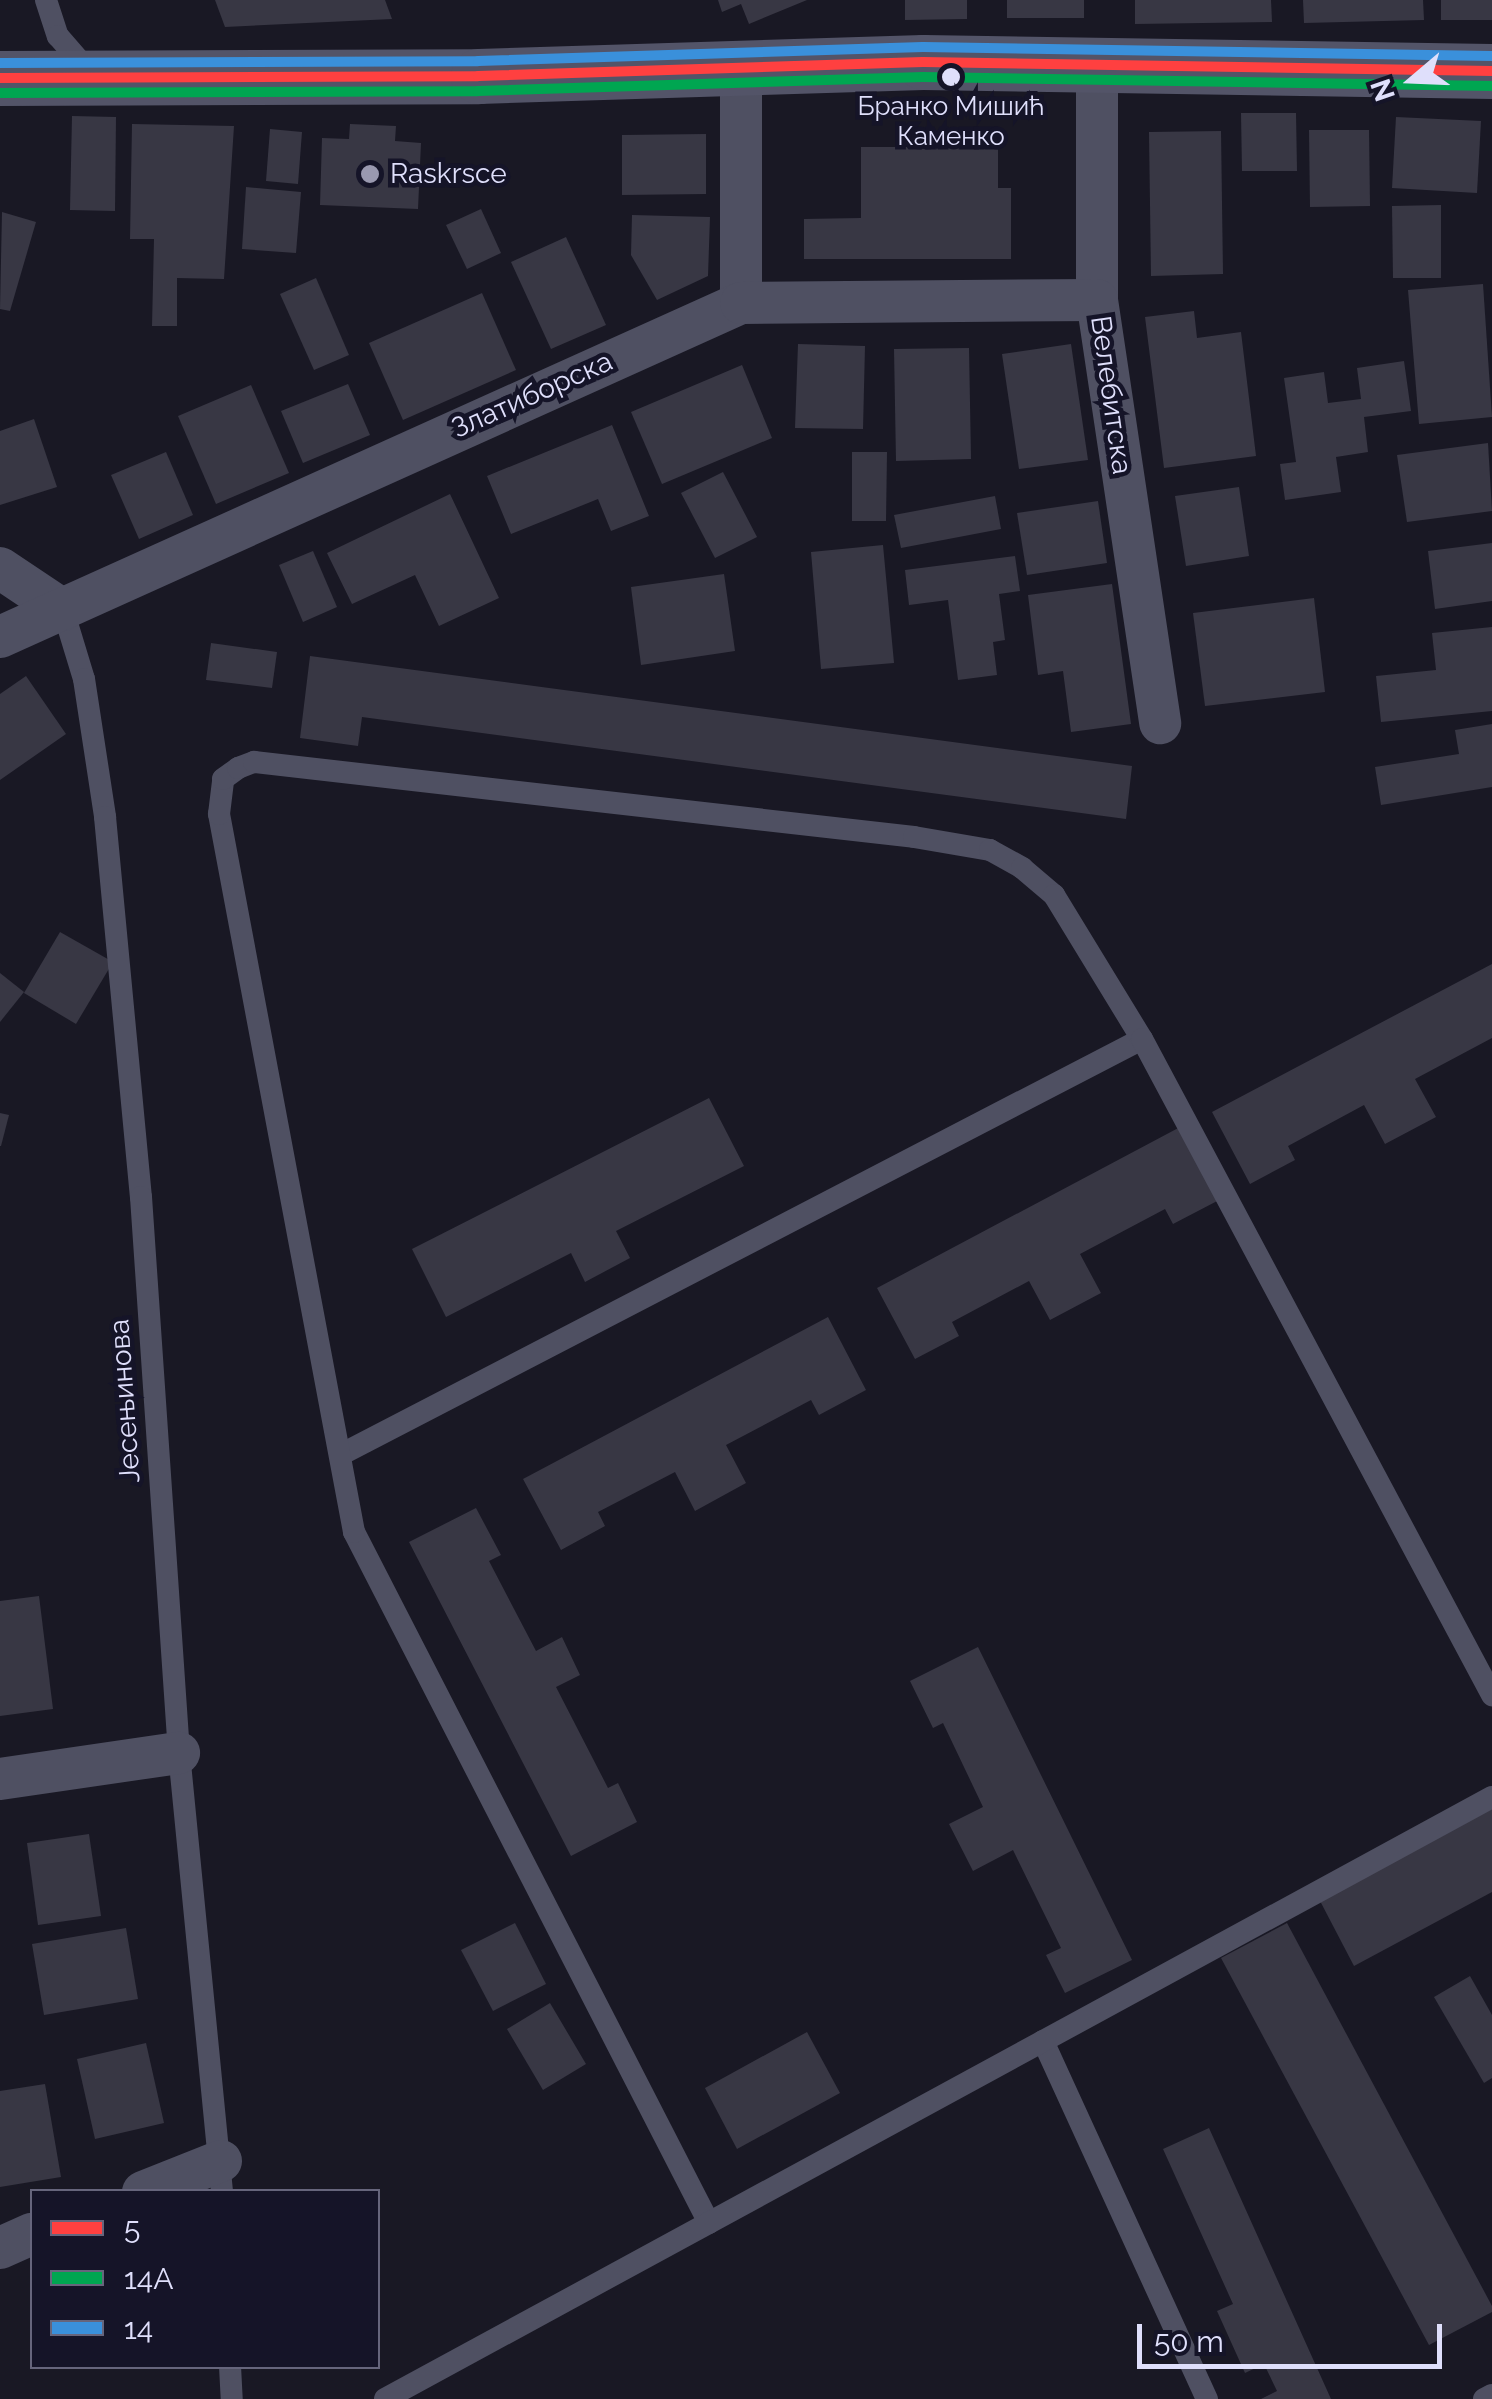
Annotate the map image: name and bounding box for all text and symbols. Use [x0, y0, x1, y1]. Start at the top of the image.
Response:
north arrow [1362, 30, 1462, 130]
marker: Бранко Мишић Каменко [941, 67, 961, 87]
text: N [1364, 74, 1402, 105]
place label: Бранко Мишић Каменко [858, 91, 1044, 152]
place label: Raskrsce [390, 157, 507, 191]
marker: Raskrsce [359, 163, 381, 185]
street label: Велебитска [1083, 314, 1139, 476]
street label: Златиборска [446, 345, 618, 445]
street label: Јесењинова [103, 1318, 147, 1484]
legend [30, 2189, 380, 2369]
text: 5 [124, 2211, 140, 2246]
text: 14А [124, 2261, 174, 2296]
scale bar [1142, 2304, 1447, 2366]
text: 14 [124, 2311, 153, 2346]
text: 50 m [1154, 2324, 1224, 2359]

